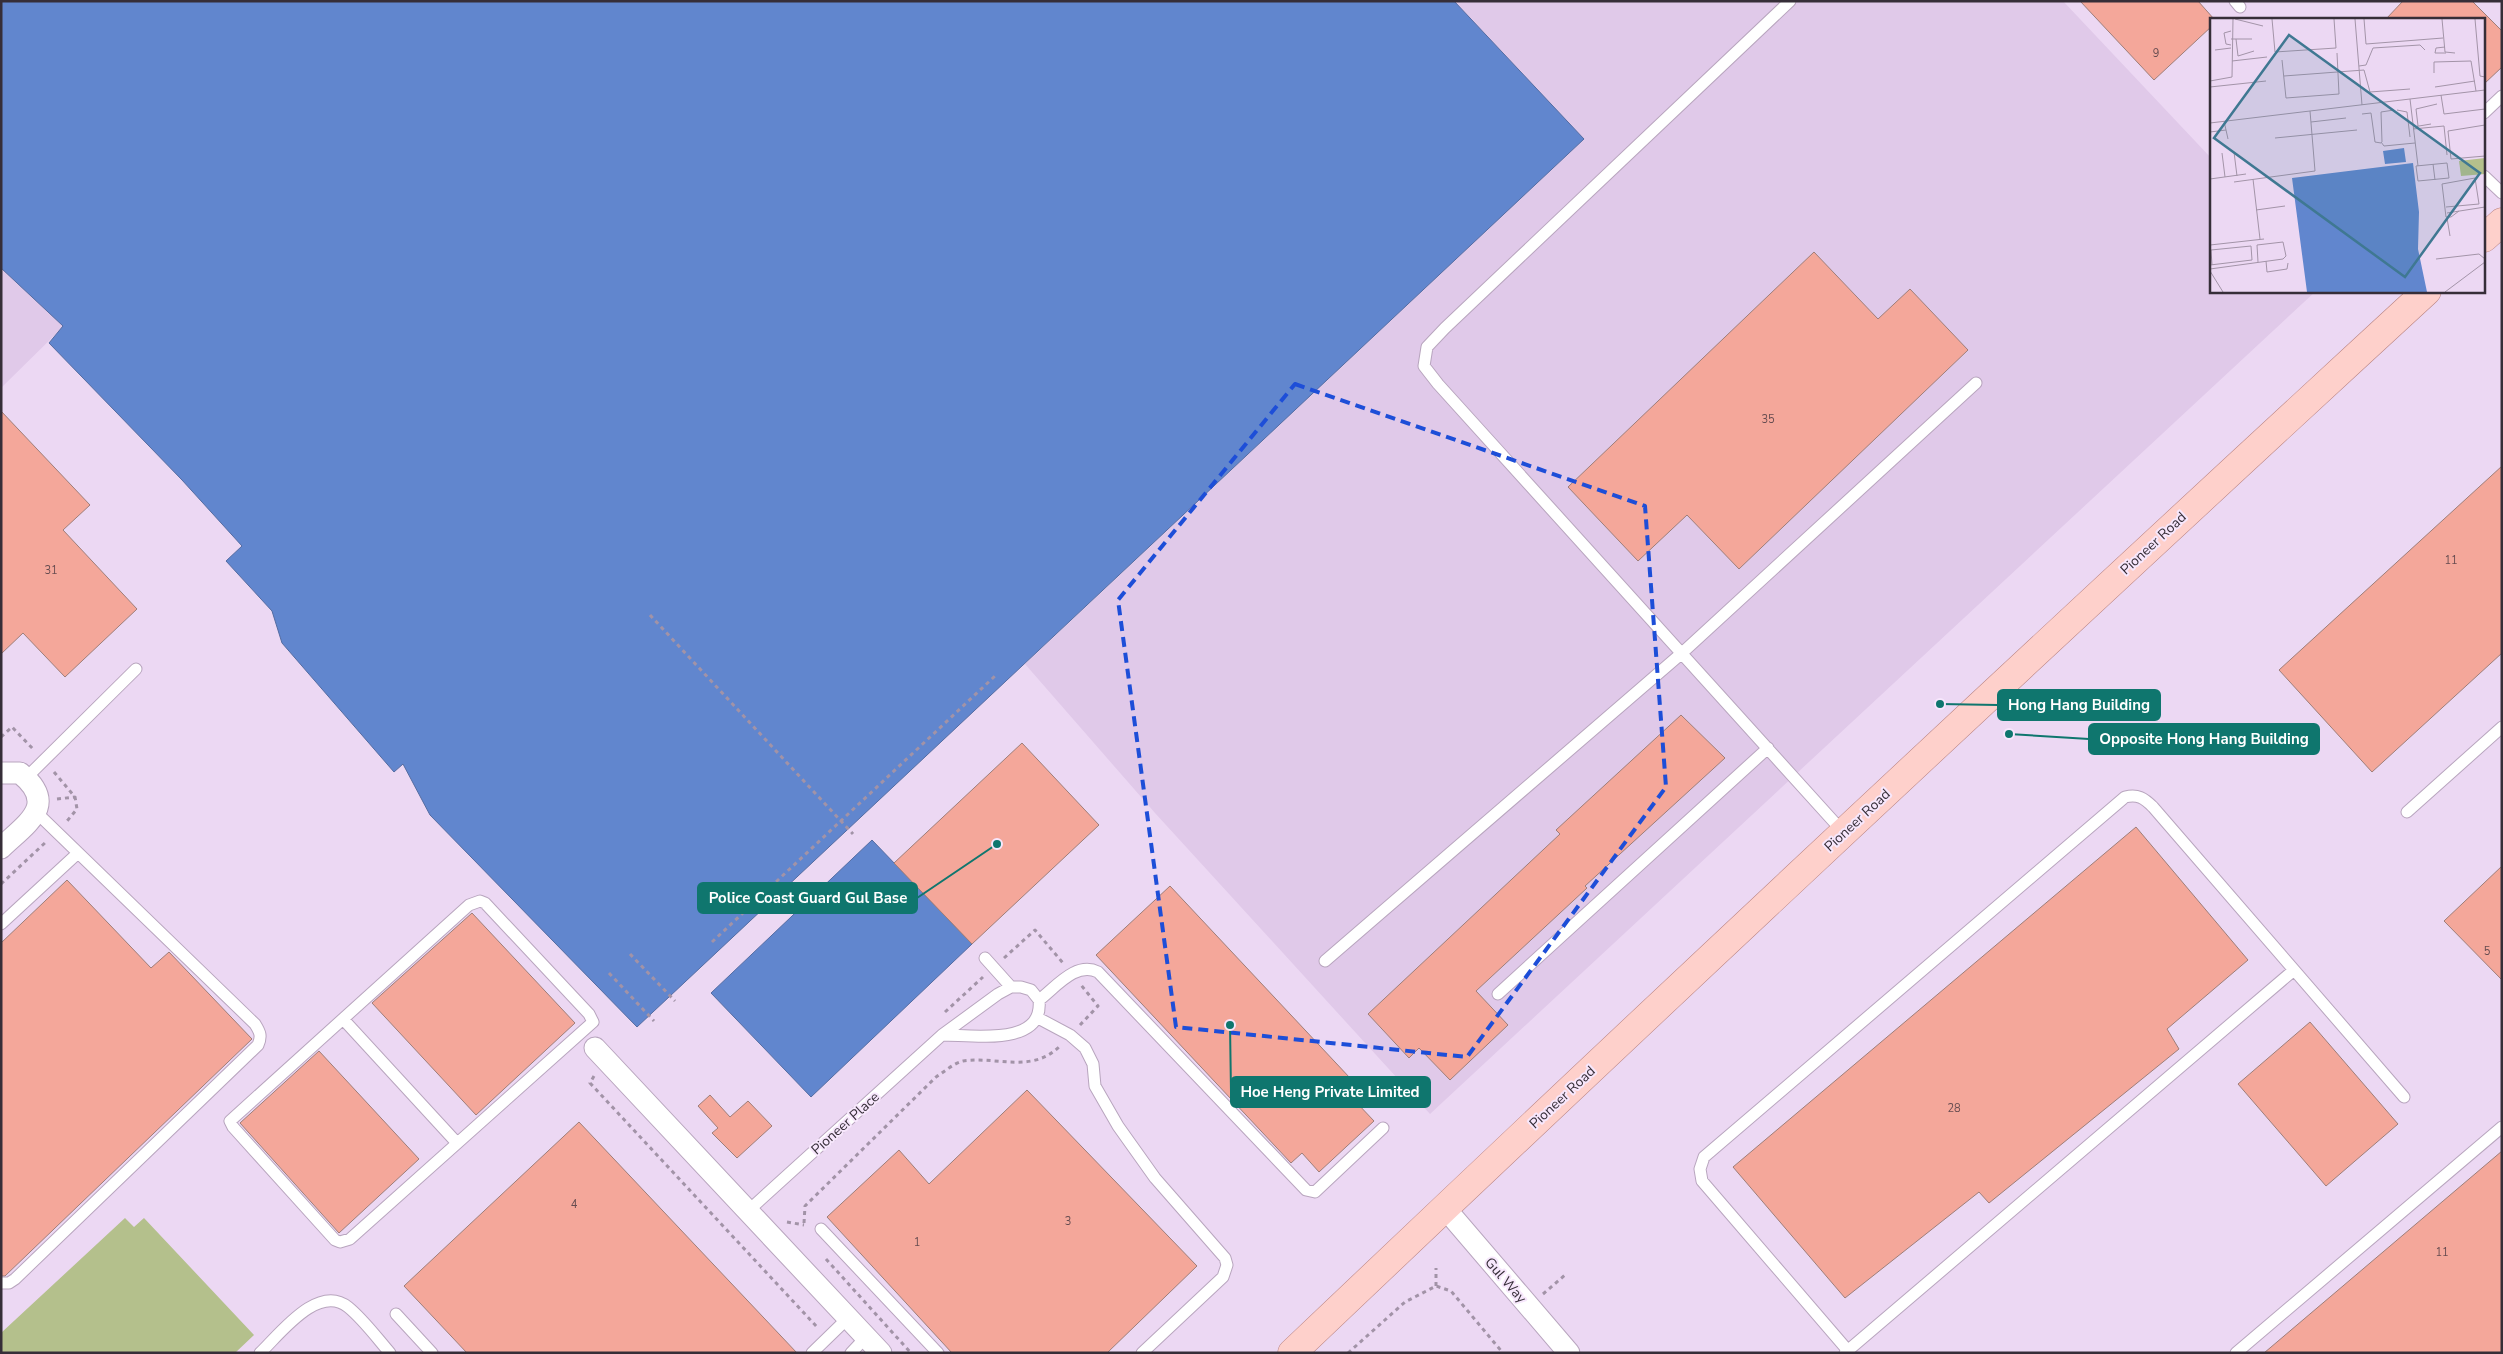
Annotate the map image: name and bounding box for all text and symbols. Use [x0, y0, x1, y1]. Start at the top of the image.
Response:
inset map [2210, 18, 2486, 292]
house number: 9 [2153, 46, 2159, 61]
house number: 35 [1761, 412, 1775, 427]
street label: Pioneer Road [2116, 508, 2191, 579]
house number: 11 [2444, 553, 2458, 568]
house number: 31 [44, 563, 58, 578]
callout: Hong Hang Building [1998, 690, 2160, 720]
text: Hong Hang Building [2008, 695, 2150, 715]
callout: Opposite Hong Hang Building [2089, 724, 2319, 754]
text: Opposite Hong Hang Building [2099, 729, 2309, 749]
street label: Pioneer Road [1820, 785, 1895, 856]
callout: Police Coast Guard Gul Base [698, 883, 917, 913]
text: Police Coast Guard Gul Base [709, 888, 907, 908]
house number: 5 [2484, 944, 2491, 959]
street label: Pioneer Road [1525, 1062, 1600, 1133]
callout: Hoe Heng Private Limited [1231, 1077, 1430, 1107]
text: Hoe Heng Private Limited [1240, 1082, 1420, 1102]
street label: Pioneer Place [807, 1088, 883, 1159]
house number: 28 [1947, 1101, 1961, 1116]
house number: 4 [571, 1197, 578, 1212]
house number: 3 [1065, 1214, 1071, 1229]
house number: 1 [914, 1235, 920, 1250]
house number: 11 [2435, 1245, 2449, 1260]
street label: Gul Way [1480, 1253, 1531, 1308]

